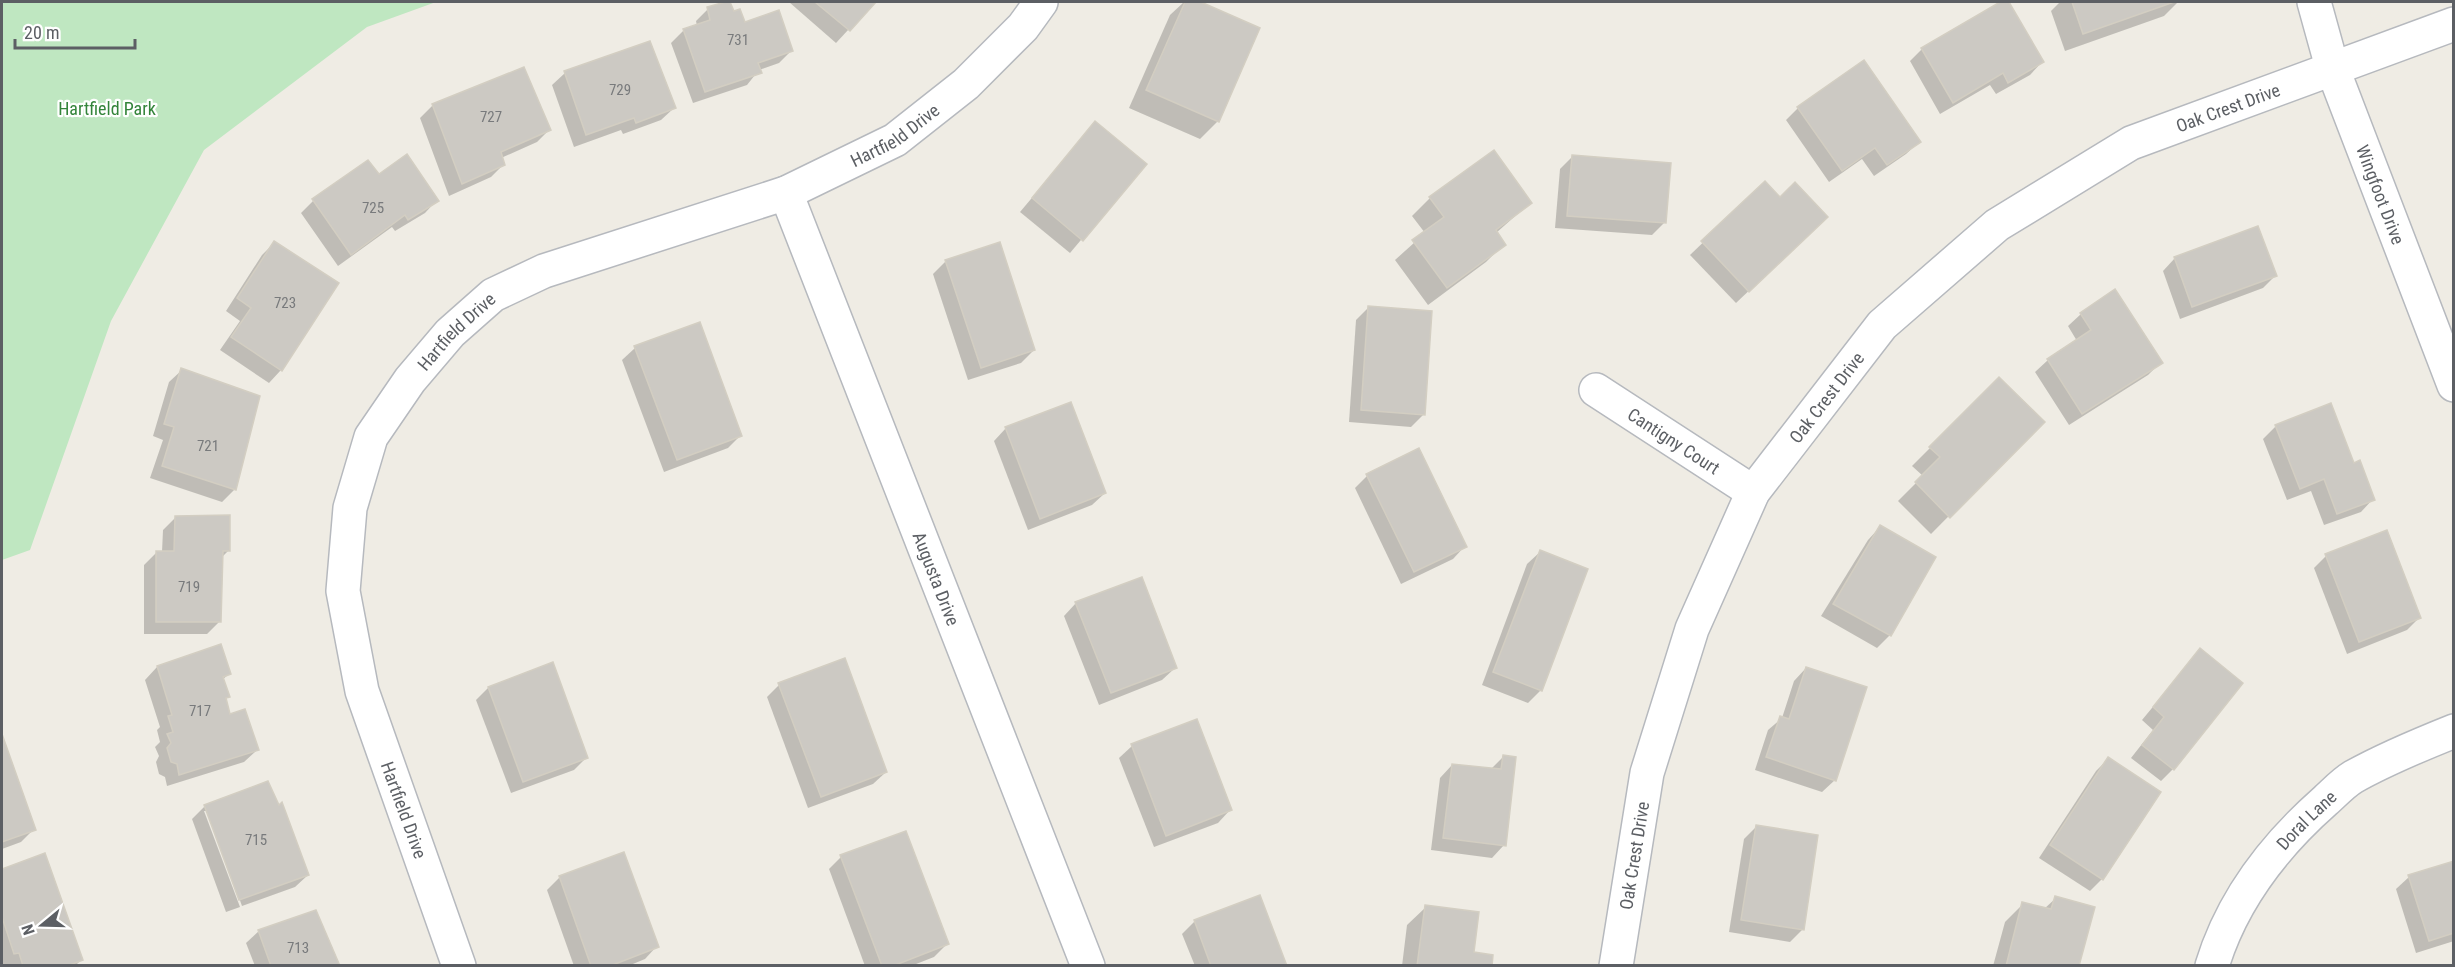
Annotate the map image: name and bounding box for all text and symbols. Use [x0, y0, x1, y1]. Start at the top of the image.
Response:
scale bar [15, 12, 135, 50]
text: 20 m [24, 22, 59, 43]
house number: 731 [727, 31, 749, 49]
street label: Oak Crest Drive [2173, 79, 2283, 136]
house number: 729 [609, 81, 631, 99]
park label: Hartfield Park [58, 98, 156, 119]
street label: Hartfield Drive [847, 99, 943, 171]
house number: 727 [480, 108, 502, 126]
street label: Wingfoot Drive [2352, 142, 2409, 247]
house number: 725 [362, 199, 384, 217]
street label: Hartfield Drive [413, 288, 499, 374]
house number: 723 [274, 294, 296, 312]
street label: Oak Crest Drive [1784, 348, 1868, 447]
street label: Cantigny Court [1624, 403, 1724, 478]
house number: 721 [197, 437, 219, 455]
street label: Augusta Drive [909, 529, 964, 628]
house number: 719 [178, 578, 200, 596]
house number: 717 [189, 702, 211, 720]
street label: Hartfield Drive [377, 759, 431, 861]
street label: Doral Lane [2272, 786, 2340, 854]
street label: Oak Crest Drive [1615, 800, 1653, 911]
house number: 715 [245, 831, 267, 849]
north arrow [12, 895, 72, 955]
text: N [18, 922, 39, 937]
house number: 713 [287, 939, 309, 957]

